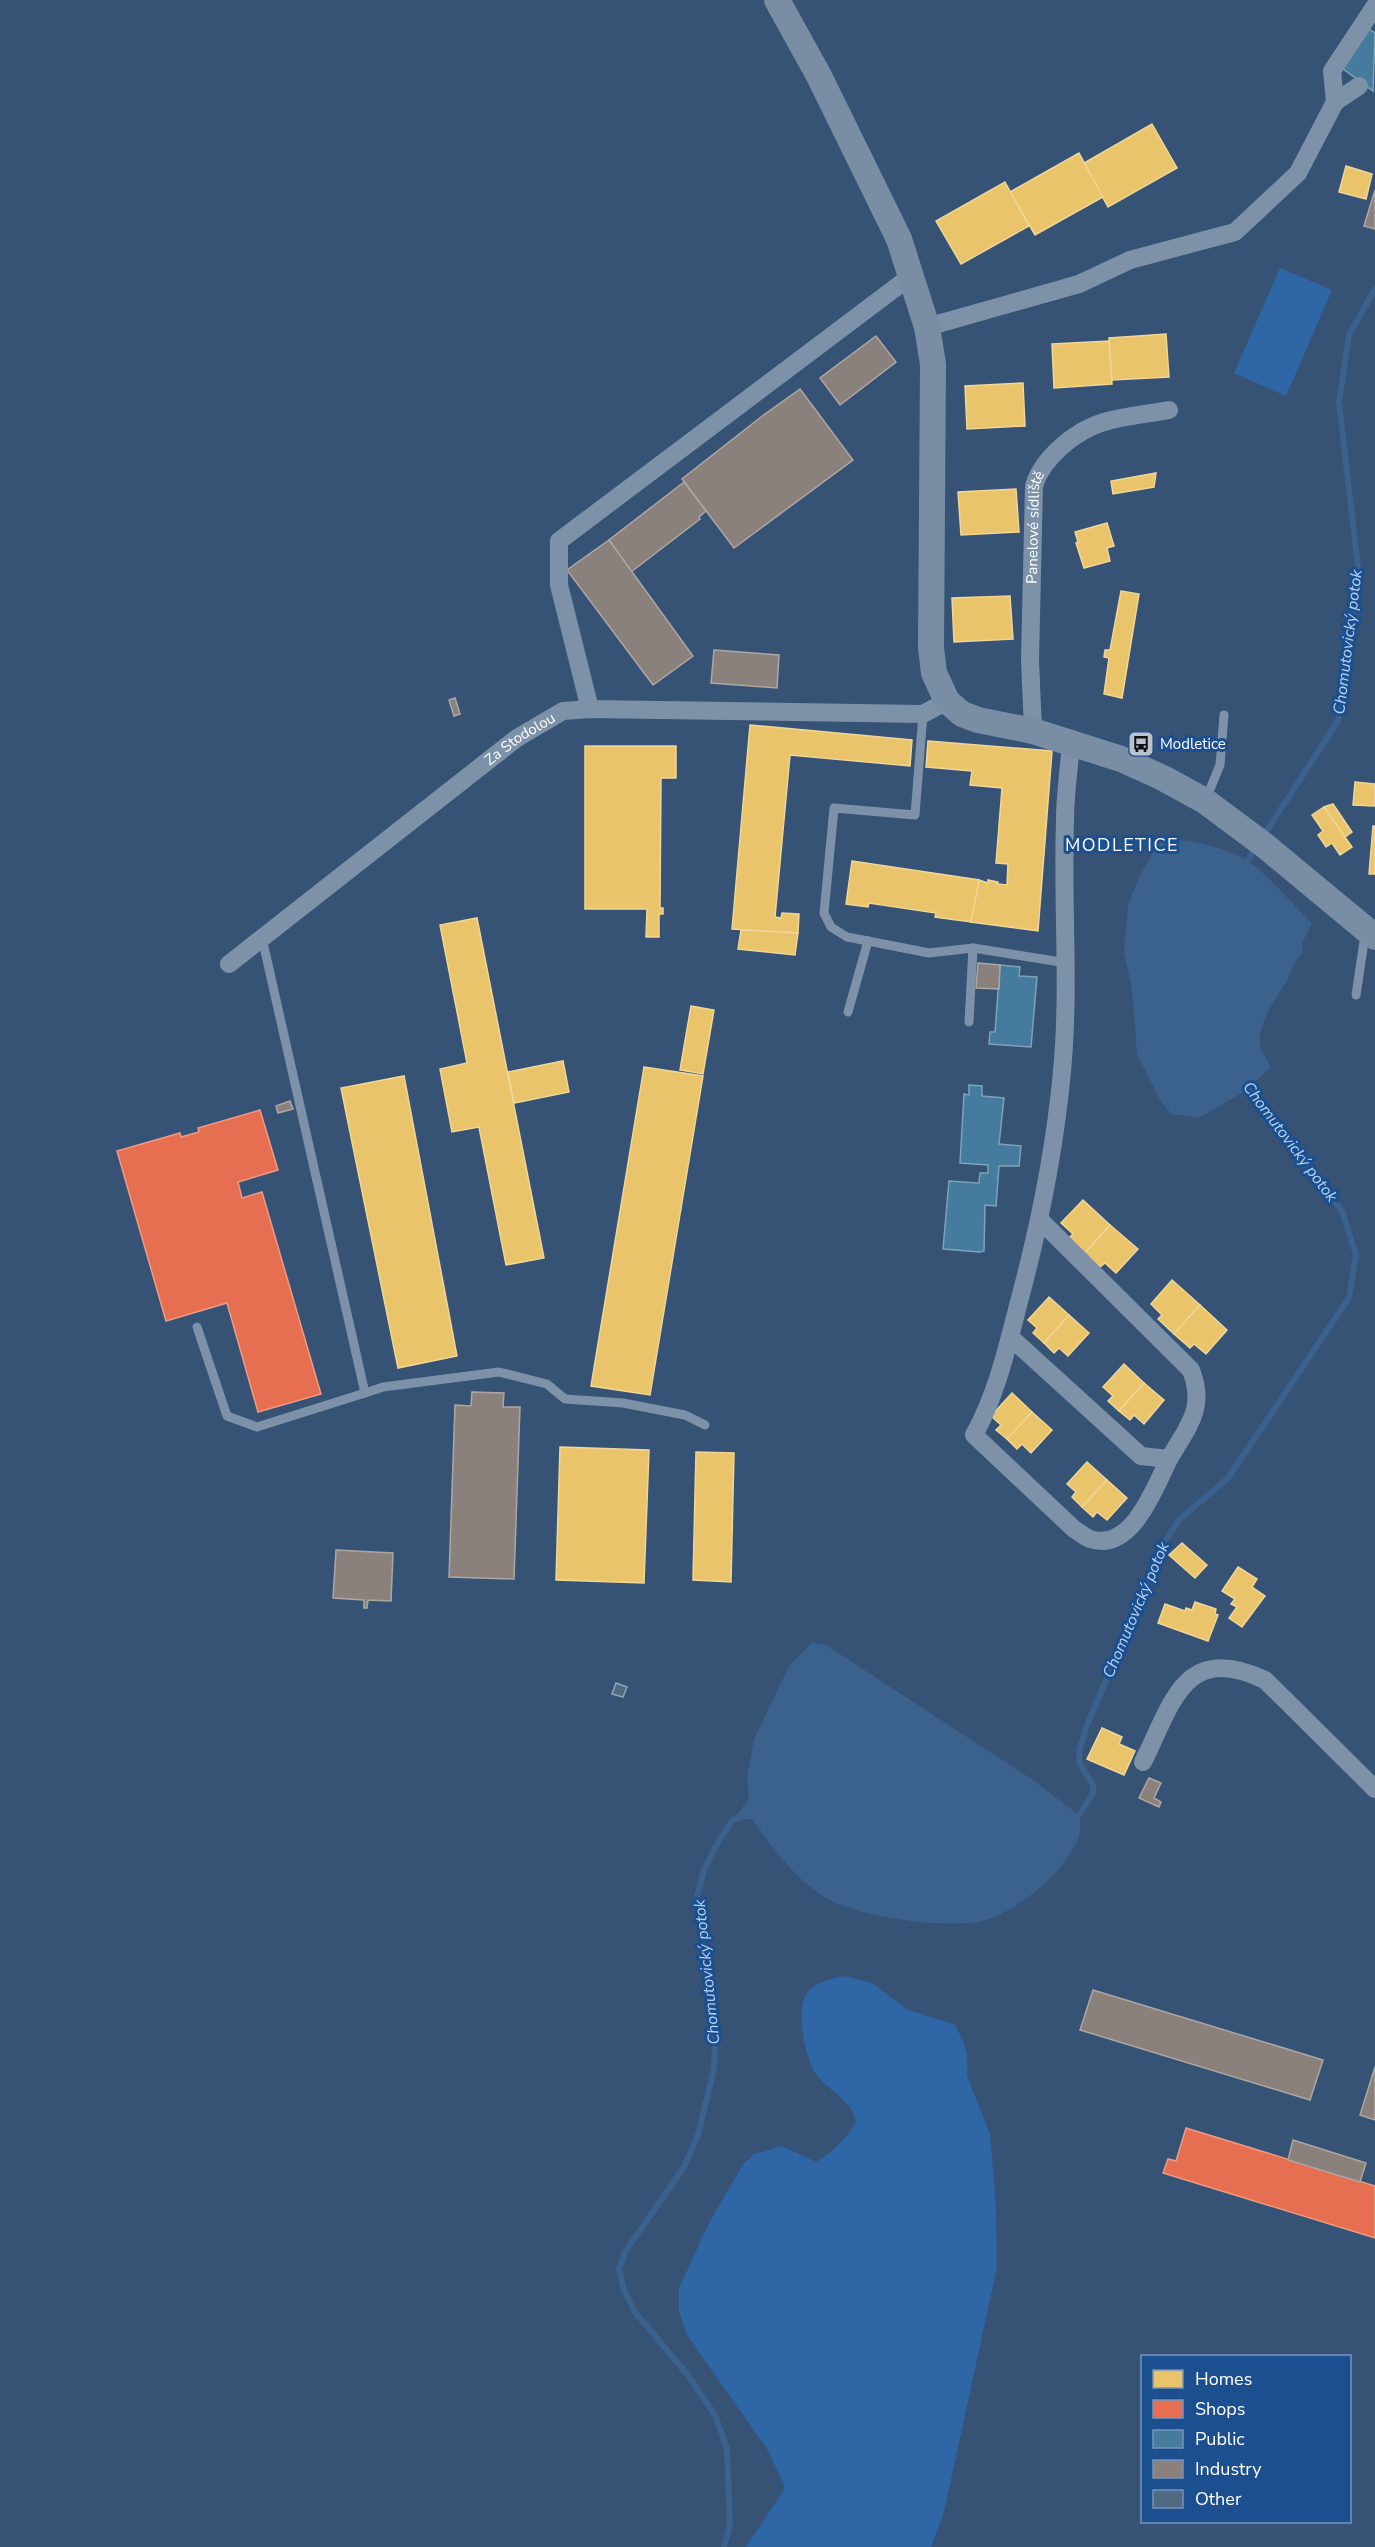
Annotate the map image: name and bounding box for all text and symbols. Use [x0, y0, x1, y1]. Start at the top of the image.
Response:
street label: Panelové sídliště [1022, 467, 1049, 584]
water label: Chomutovický potok [1328, 567, 1368, 716]
street label: Za Stodolou [480, 708, 559, 770]
bus stop icon: Modletice [1126, 729, 1156, 759]
place label: Modletice [1160, 734, 1226, 754]
district label: MODLETICE [1065, 833, 1179, 857]
water label: Chomutovický potok [1237, 1077, 1343, 1208]
water label: Chomutovický potok [1097, 1538, 1175, 1681]
water label: Chomutovický potok [688, 1897, 726, 2046]
legend [1141, 2355, 1351, 2523]
text: Homes [1195, 2367, 1252, 2391]
text: Shops [1195, 2397, 1245, 2421]
text: Public [1195, 2427, 1245, 2451]
text: Industry [1195, 2457, 1262, 2481]
text: Other [1195, 2487, 1242, 2511]

